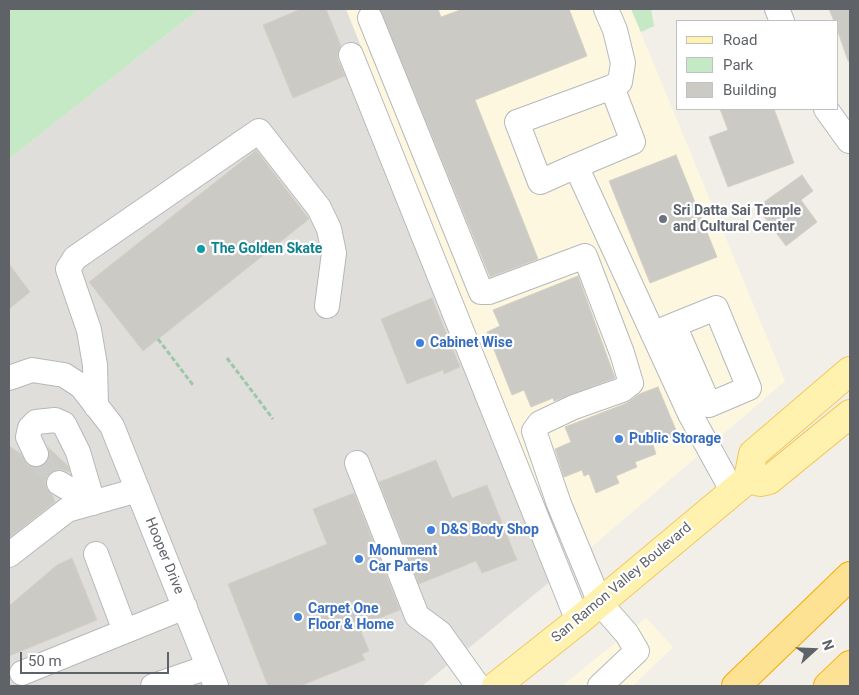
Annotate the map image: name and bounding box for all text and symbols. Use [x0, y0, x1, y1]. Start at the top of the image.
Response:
legend [676, 20, 839, 110]
text: Road [723, 31, 757, 49]
text: Park [723, 56, 753, 74]
text: Building [723, 81, 777, 99]
place label: Sri Datta Sai Temple and Cultural Center [673, 203, 801, 236]
marker: Sri Datta Sai Temple and Cultural Center [657, 213, 669, 225]
place label: The Golden Skate [211, 241, 322, 257]
marker: The Golden Skate [195, 243, 207, 255]
place label: Cabinet Wise [430, 335, 513, 351]
marker: Cabinet Wise [414, 337, 426, 349]
place label: Public Storage [629, 431, 721, 447]
marker: Public Storage [613, 433, 625, 445]
street label: Hooper Drive [141, 515, 187, 597]
street label: San Ramon Valley Boulevard [549, 520, 695, 646]
place label: D&S Body Shop [441, 522, 539, 538]
marker: D&S Body Shop [425, 524, 437, 536]
place label: Monument Car Parts [369, 543, 437, 576]
marker: Monument Car Parts [353, 553, 365, 565]
place label: Carpet One Floor & Home [308, 601, 394, 634]
marker: Carpet One Floor & Home [292, 611, 304, 623]
north arrow [789, 625, 839, 675]
text: N [819, 637, 837, 652]
scale bar [22, 642, 171, 674]
text: 50 m [28, 652, 62, 670]

